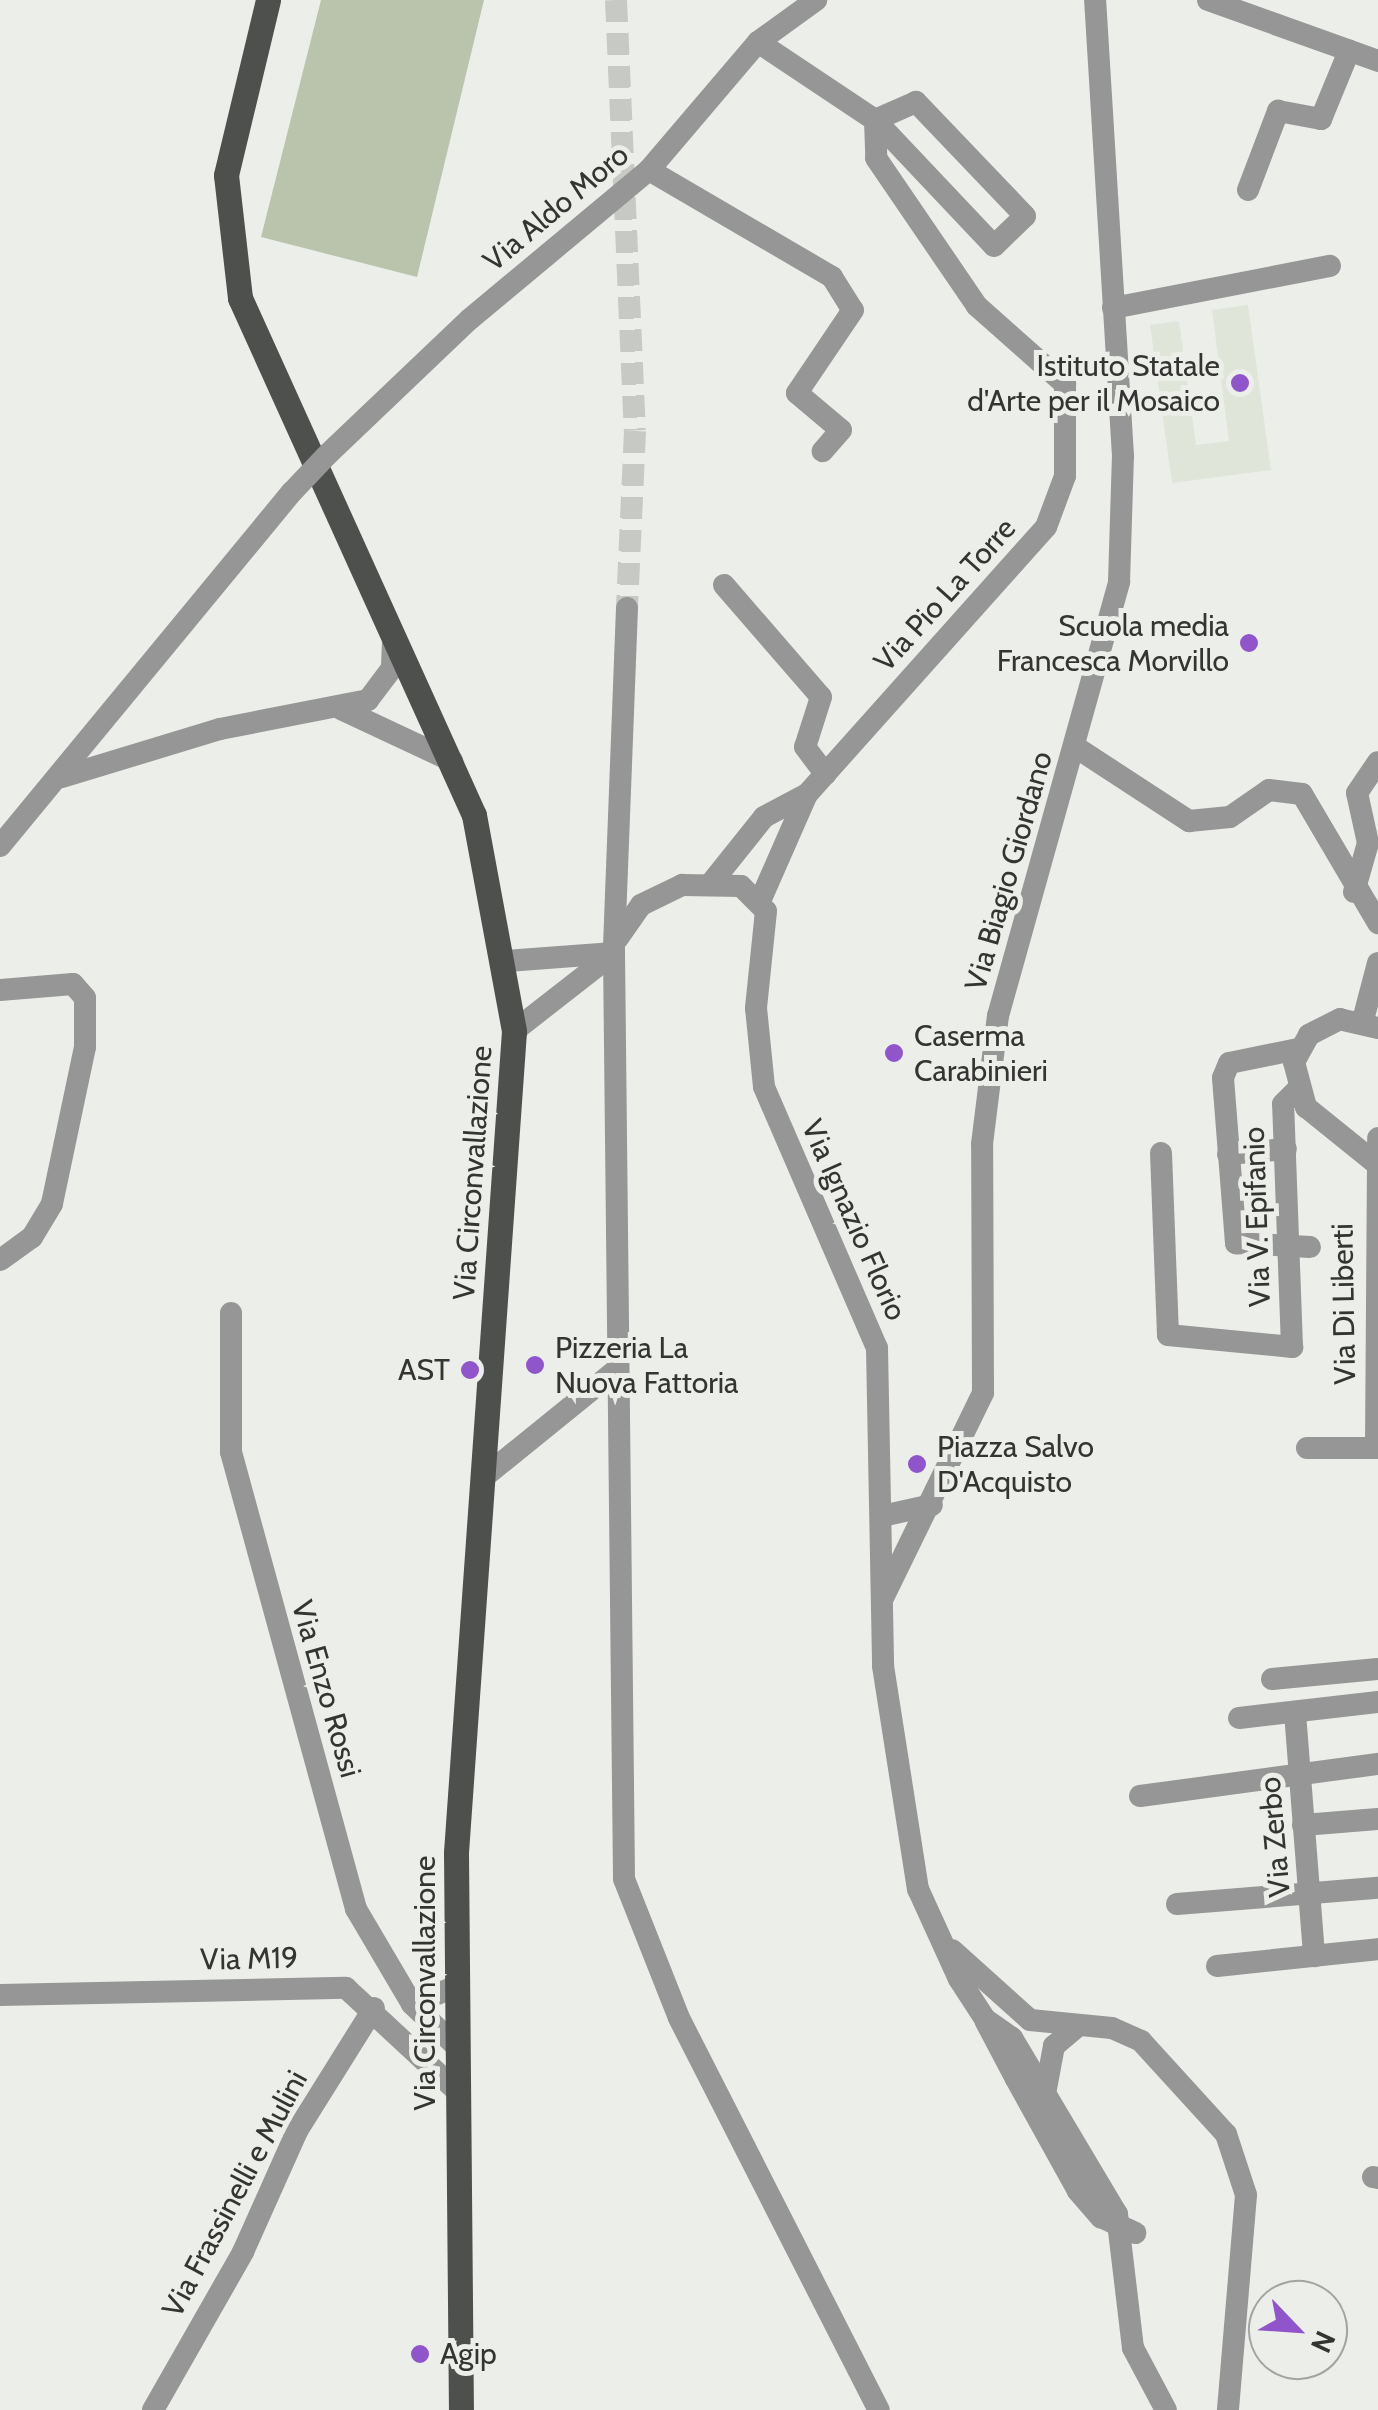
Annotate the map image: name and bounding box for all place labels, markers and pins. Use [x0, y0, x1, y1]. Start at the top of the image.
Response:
place label: Istituto Statale d'Arte per il Mosaico [967, 348, 1220, 418]
marker: Istituto Statale d'Arte per il Mosaico [1229, 372, 1251, 394]
place label: Scuola media Francesca Morvillo [997, 608, 1229, 678]
marker: Scuola media Francesca Morvillo [1238, 632, 1260, 654]
place label: Caserma Carabinieri [914, 1018, 1048, 1088]
marker: Caserma Carabinieri [883, 1042, 905, 1064]
place label: Pizzeria La Nuova Fattoria [555, 1330, 738, 1400]
place label: AST [398, 1352, 450, 1388]
marker: Pizzeria La Nuova Fattoria [524, 1354, 546, 1376]
marker: AST [459, 1359, 481, 1381]
place label: Piazza Salvo D'Acquisto [937, 1429, 1094, 1500]
marker: Piazza Salvo D'Acquisto [906, 1453, 928, 1475]
place label: Agip [440, 2336, 497, 2372]
marker: Agip [409, 2343, 431, 2365]

